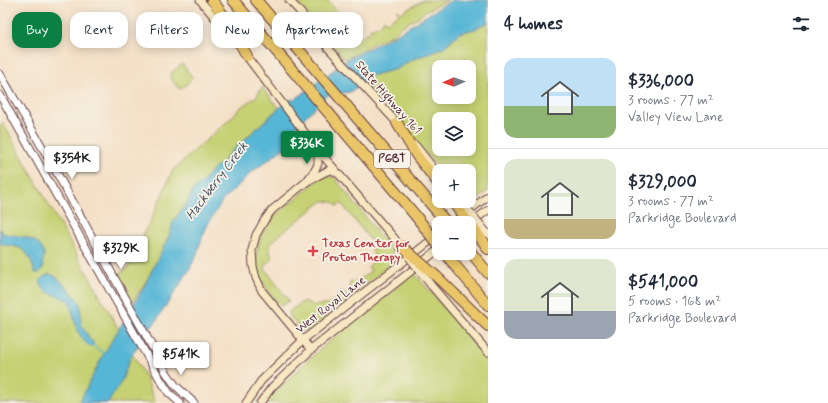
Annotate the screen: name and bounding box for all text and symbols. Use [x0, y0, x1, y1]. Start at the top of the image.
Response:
chip: Buy [12, 12, 62, 48]
chip: Rent [70, 12, 128, 48]
chip: Filters [136, 12, 203, 48]
chip: New [211, 12, 264, 48]
chip: Apartment [272, 12, 363, 48]
text: 4 homes [504, 13, 563, 35]
icon: filters [790, 13, 812, 35]
street label: State Highway 161 [351, 58, 425, 139]
north arrow [432, 60, 476, 104]
map controls [432, 60, 476, 260]
text: $336,000 [628, 70, 694, 92]
icon: home [536, 74, 584, 122]
text: 3 rooms · 77 m² [628, 92, 714, 109]
text: Valley View Lane [628, 109, 723, 126]
button: layers [432, 112, 476, 156]
pin: $336K [279, 131, 335, 165]
text: $336K [290, 135, 324, 152]
water label: Hackberry Creek [182, 138, 252, 223]
pin: $354K [44, 146, 100, 180]
text: $354K [53, 150, 91, 167]
road number: PGBT [374, 150, 410, 168]
button: + [432, 164, 476, 208]
text: $329,000 [628, 171, 697, 193]
icon: home [536, 175, 584, 223]
text: 3 rooms · 77 m² [628, 193, 714, 210]
text: Parkridge Boulevard [628, 210, 736, 227]
button: − [432, 216, 476, 260]
pin: $329K [93, 236, 149, 270]
place label: Texas Center for Proton Therapy [322, 236, 410, 266]
text: $329K [103, 240, 139, 257]
marker: Texas Center for Proton Therapy [307, 245, 319, 257]
text: $541,000 [628, 271, 698, 293]
street label: West Royal Lane [293, 273, 369, 337]
icon: home [536, 275, 584, 323]
text: 5 rooms · 168 m² [628, 293, 721, 310]
text: Parkridge Boulevard [628, 310, 736, 327]
pin: $541K [153, 342, 209, 376]
text: $541K [162, 346, 200, 363]

